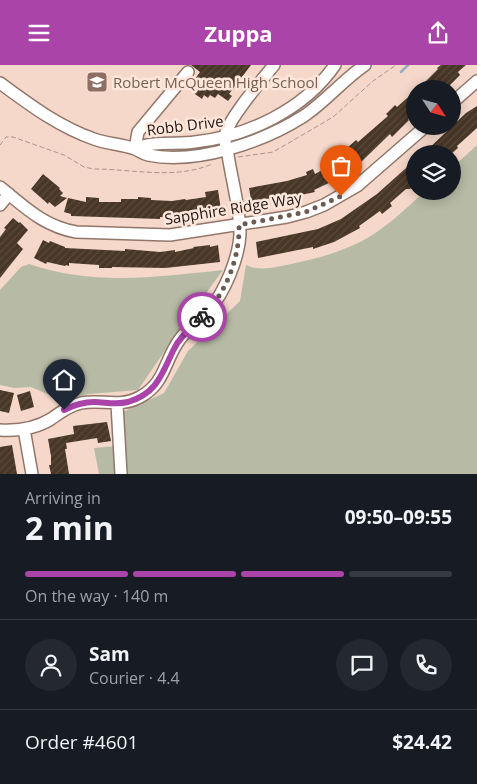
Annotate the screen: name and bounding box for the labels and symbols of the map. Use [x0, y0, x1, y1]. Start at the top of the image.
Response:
school or university icon: Robert McQueen High School [85, 70, 109, 94]
place label: Robert McQueen High School [113, 72, 318, 92]
north arrow [406, 80, 461, 135]
street label: Robb Drive [145, 110, 225, 140]
pin [320, 145, 362, 196]
street label: Sapphire Ridge Way [163, 187, 304, 229]
courier [177, 292, 227, 342]
pin [43, 359, 85, 410]

